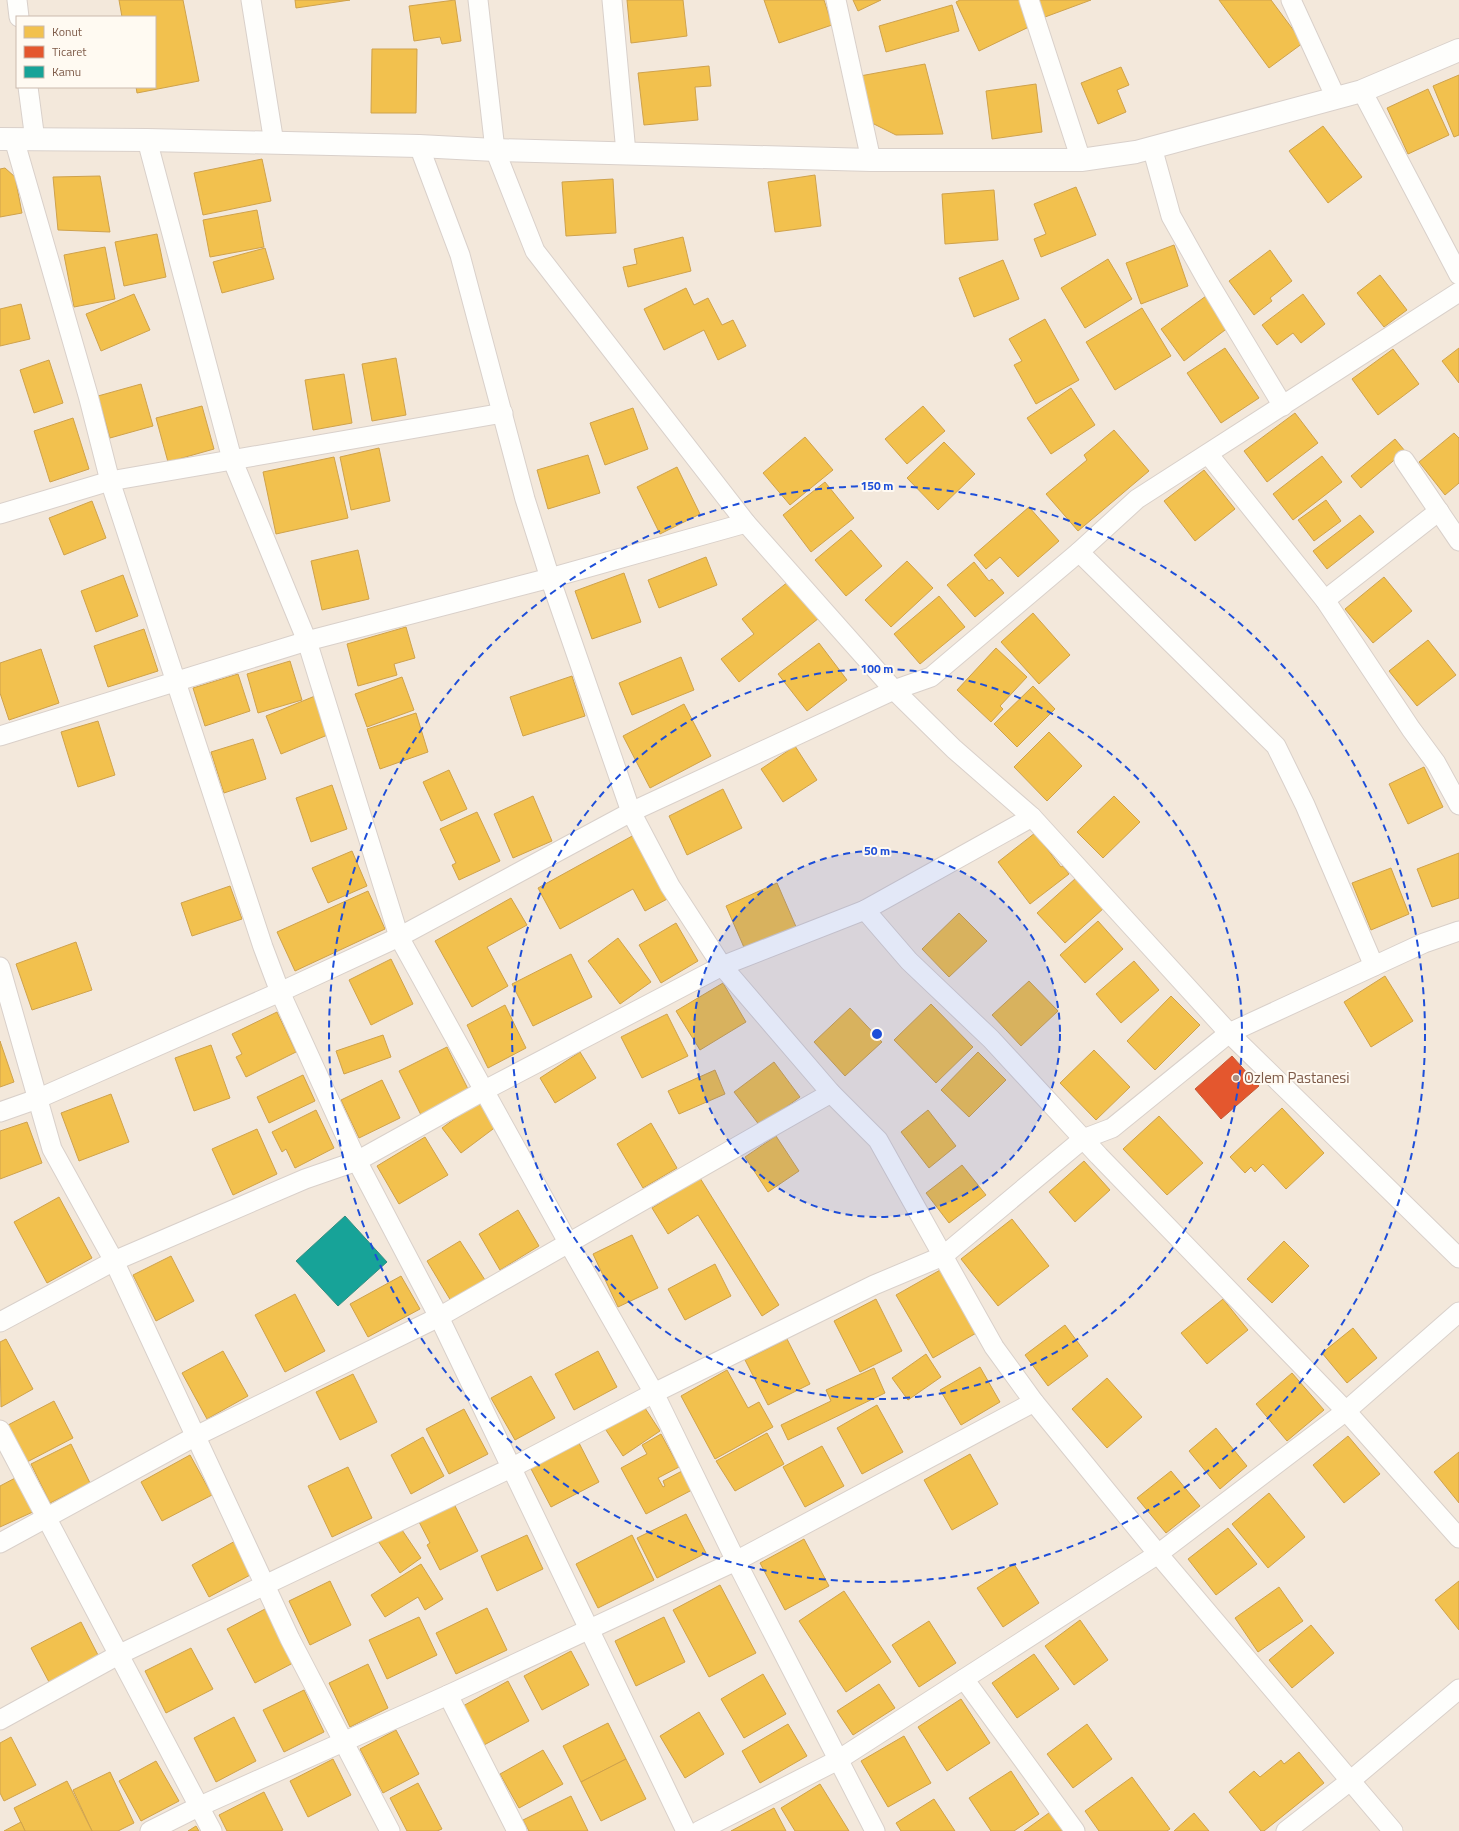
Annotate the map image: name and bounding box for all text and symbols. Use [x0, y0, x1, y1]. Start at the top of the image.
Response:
legend [16, 16, 156, 88]
text: Konut [52, 22, 83, 41]
text: Ticaret [52, 42, 87, 61]
text: Kamu [52, 62, 81, 81]
text: 150 m [861, 476, 893, 495]
text: 100 m [861, 659, 893, 678]
text: 50 m [864, 841, 890, 860]
centre of rings [870, 1027, 884, 1041]
place label: Ozlem Pastanesi [1244, 1066, 1350, 1089]
marker: Ozlem Pastanesi [1231, 1073, 1241, 1083]

